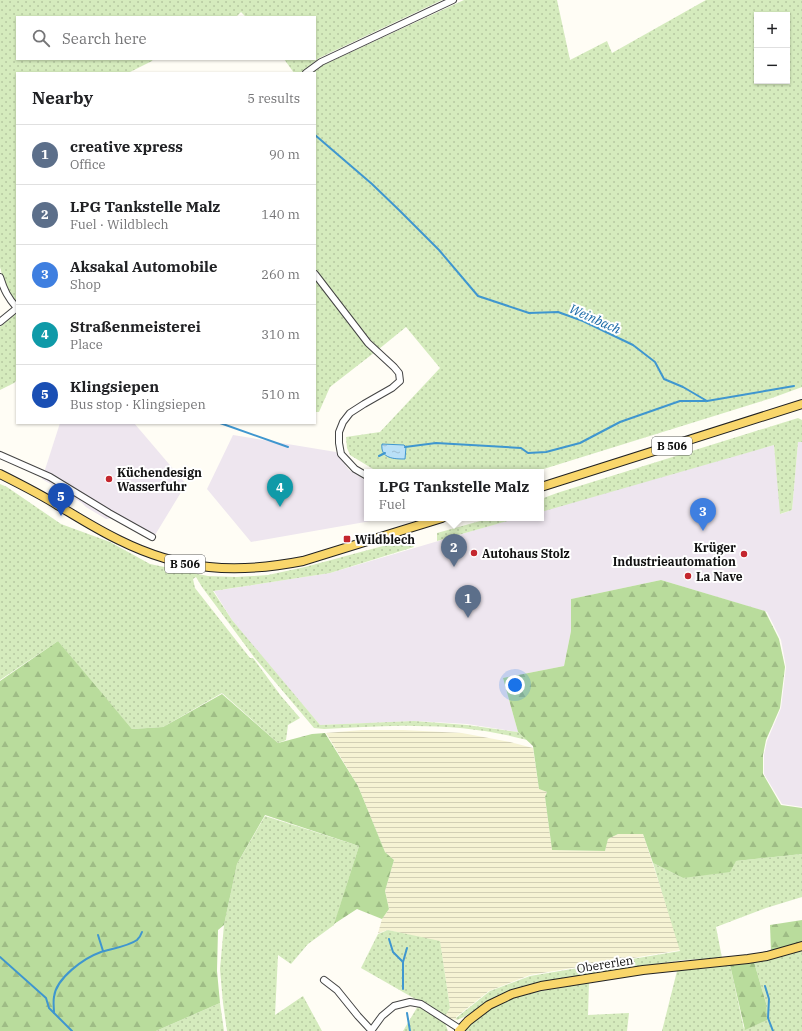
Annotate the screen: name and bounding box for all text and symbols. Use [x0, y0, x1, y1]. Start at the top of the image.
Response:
map controls [754, 12, 790, 84]
button: + [754, 12, 790, 48]
search box [16, 16, 316, 60]
icon: search [30, 27, 52, 49]
text: Search here [62, 29, 147, 48]
button: − [754, 48, 790, 84]
text: Nearby [32, 87, 93, 109]
text: 5 results [247, 90, 300, 107]
text: creative xpress [70, 137, 183, 156]
text: 1 [41, 146, 49, 163]
text: 90 m [269, 146, 300, 163]
text: Office [70, 156, 106, 173]
text: LPG Tankstelle Malz [70, 197, 220, 216]
text: 2 [41, 206, 49, 223]
text: 140 m [261, 206, 300, 223]
text: Fuel · Wildblech [70, 216, 169, 233]
text: Aksakal Automobile [70, 257, 217, 276]
text: 3 [41, 266, 49, 283]
text: 260 m [261, 266, 300, 283]
text: Shop [70, 276, 101, 293]
water label: Weinbach [567, 300, 623, 338]
text: Straßenmeisterei [70, 317, 201, 336]
text: 4 [41, 326, 49, 343]
text: 310 m [261, 326, 300, 343]
text: Place [70, 336, 103, 353]
text: Klingsiepen [70, 377, 159, 396]
text: 5 [41, 386, 49, 403]
text: 510 m [261, 386, 300, 403]
text: Bus stop · Klingsiepen [70, 396, 206, 413]
road number: B 506 [652, 437, 692, 455]
place label: Küchendesign Wasserfuhr [117, 465, 202, 494]
popup [364, 469, 544, 521]
marker: Küchendesign Wasserfuhr [104, 474, 114, 484]
pin: 4 [267, 474, 293, 507]
text: LPG Tankstelle Malz [379, 477, 529, 496]
pin: 5 [48, 483, 74, 516]
text: Fuel [379, 496, 406, 513]
pin: 3 [690, 498, 716, 531]
place label: Wildblech [355, 532, 415, 547]
marker: Wildblech [342, 534, 352, 544]
pin: 2 [441, 534, 467, 567]
place label: Krüger Industrieautomation [613, 540, 736, 569]
place label: Autohaus Stolz [482, 546, 570, 561]
marker: Autohaus Stolz [469, 548, 479, 558]
marker: Krüger Industrieautomation [739, 549, 749, 559]
road number: B 506 [165, 555, 205, 573]
place label: La Nave [696, 569, 743, 584]
marker: La Nave [683, 571, 693, 581]
pin: 1 [455, 585, 481, 618]
your location [505, 675, 525, 695]
street label: Obererlen [576, 952, 635, 976]

